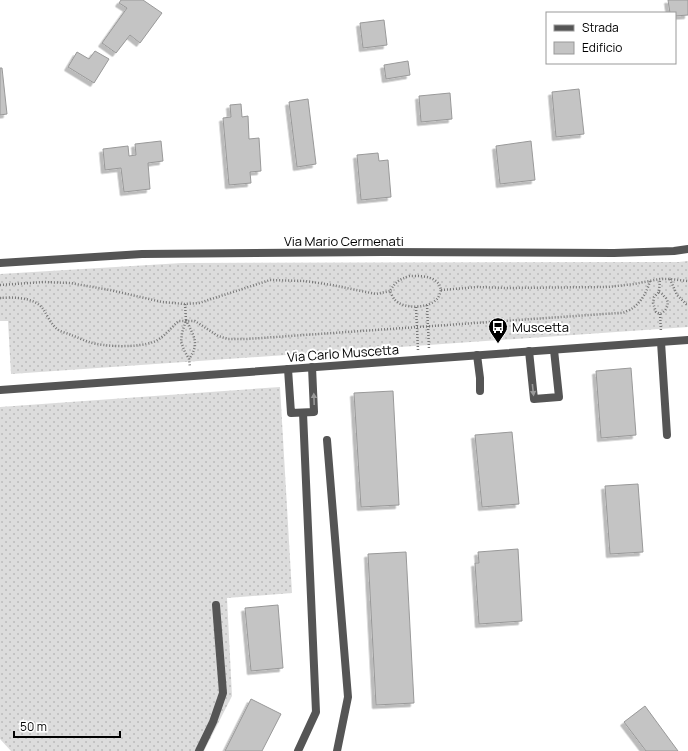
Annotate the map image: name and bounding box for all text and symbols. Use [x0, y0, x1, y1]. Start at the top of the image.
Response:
legend [546, 12, 676, 64]
text: Strada [582, 19, 619, 36]
text: Edificio [582, 39, 622, 56]
street label: Via Mario Cermenati [284, 232, 404, 250]
bus stop icon: Muscetta [487, 316, 509, 344]
place label: Muscetta [512, 318, 569, 336]
street label: Via Carlo Muscetta [287, 340, 399, 366]
one-way arrow [530, 384, 537, 396]
one-way arrow [310, 393, 317, 405]
scale bar [14, 713, 120, 739]
text: 50 m [20, 718, 47, 735]

